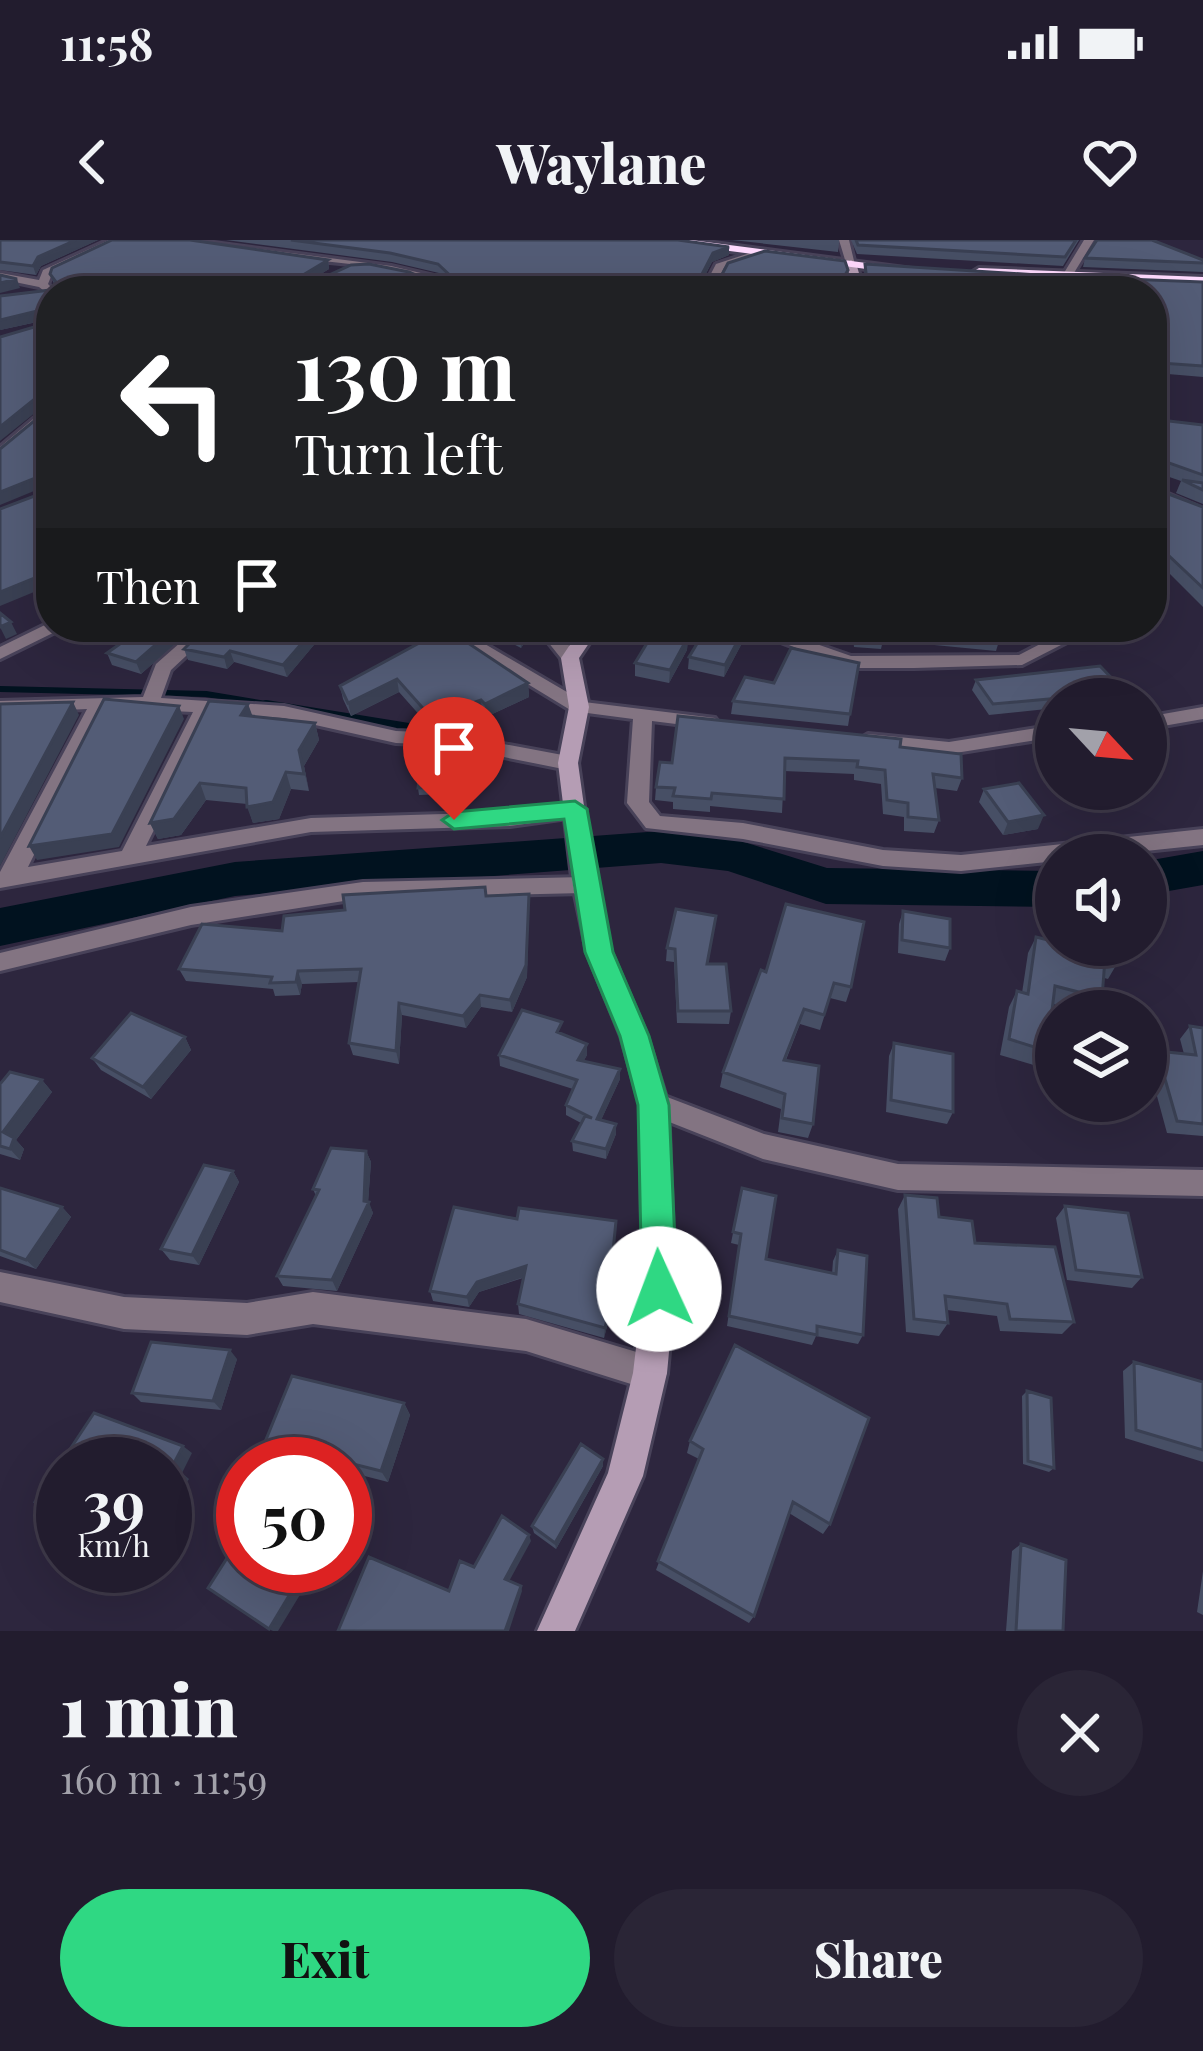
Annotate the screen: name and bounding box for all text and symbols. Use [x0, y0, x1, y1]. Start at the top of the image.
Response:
text: 11:58 [60, 12, 153, 72]
text: Waylane [496, 126, 707, 198]
icon: back [60, 129, 126, 195]
icon: heart [1077, 129, 1143, 195]
text: 130 m [294, 310, 516, 422]
icon: left [96, 324, 252, 480]
text: Turn left [294, 417, 503, 489]
icon: arrive [224, 552, 290, 618]
text: Then [96, 555, 200, 615]
north arrow [1035, 678, 1167, 810]
map controls [1035, 678, 1167, 1122]
pin [403, 697, 505, 820]
icon: arrive [421, 715, 487, 781]
button: sound [1035, 834, 1167, 966]
button: layers [1035, 990, 1167, 1122]
position arrow [596, 1226, 722, 1352]
speed limit sign: 50 [216, 1437, 372, 1593]
text: 39 [83, 1460, 145, 1540]
text: km/h [78, 1525, 150, 1565]
text: 1 min [60, 1659, 238, 1755]
button: close [1017, 1670, 1143, 1796]
text: 160 m · 11:59 [60, 1752, 267, 1804]
button: Exit [60, 1889, 590, 2027]
button: Share [614, 1889, 1143, 2027]

